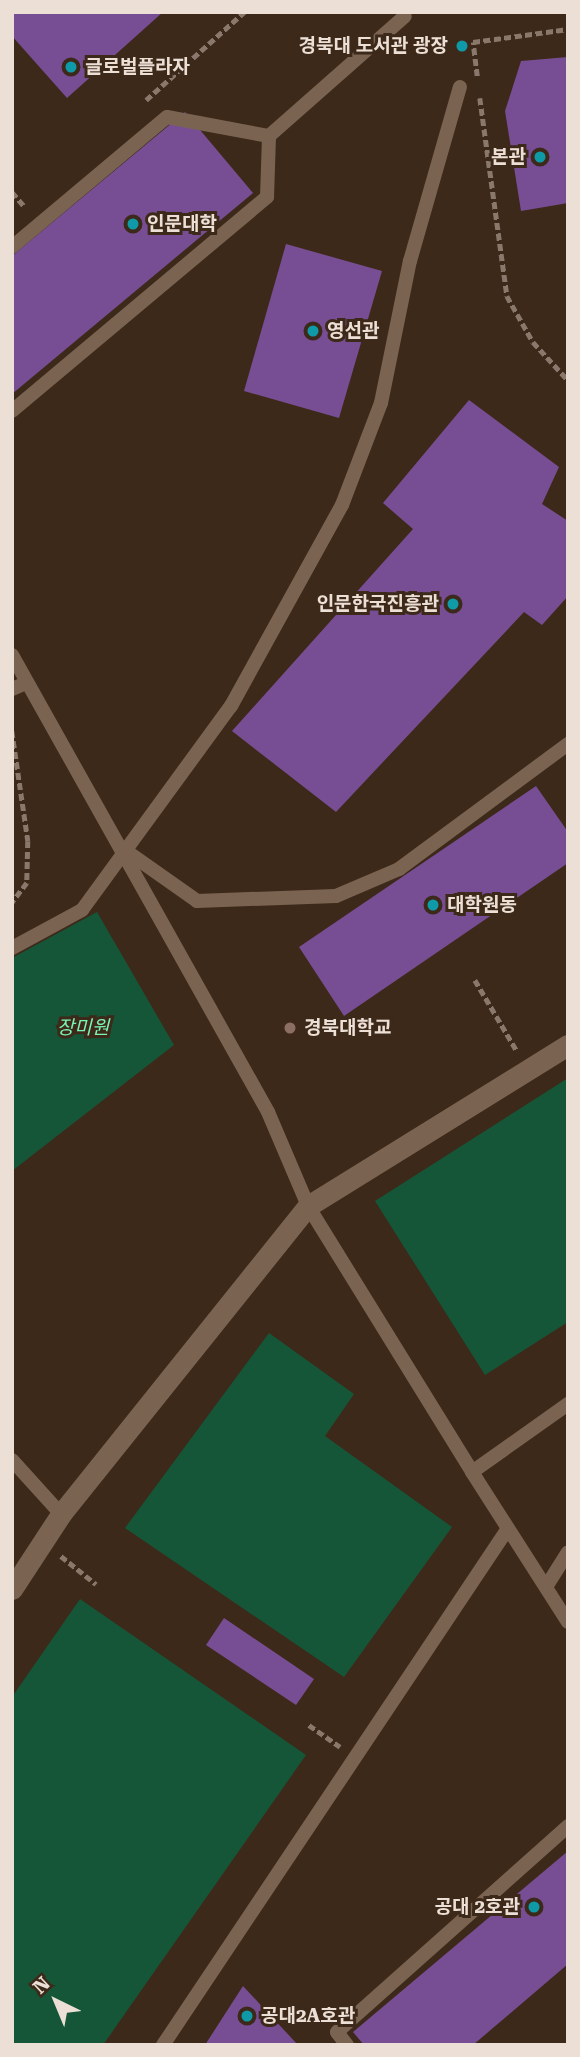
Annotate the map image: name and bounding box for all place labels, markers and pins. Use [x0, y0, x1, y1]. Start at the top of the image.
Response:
place label: 경북대 도서관 광장 [299, 35, 448, 57]
marker: 경북대 도서관 광장 [454, 38, 470, 54]
place label: 글로벌플라자 [85, 56, 190, 78]
marker: 글로벌플라자 [63, 59, 79, 75]
place label: 본관 [491, 146, 526, 168]
marker: 본관 [532, 149, 548, 165]
place label: 인문대학 [147, 213, 217, 235]
marker: 인문대학 [125, 216, 141, 232]
place label: 영선관 [327, 320, 379, 342]
marker: 영선관 [305, 323, 321, 339]
place label: 인문한국진흥관 [317, 593, 439, 615]
marker: 인문한국진흥관 [445, 596, 461, 612]
place label: 대학원동 [447, 894, 517, 916]
marker: 대학원동 [425, 897, 441, 913]
place label: 경북대학교 [304, 1017, 391, 1039]
marker: 경북대학교 [282, 1020, 298, 1036]
place label: 공대 2호관 [435, 1896, 520, 1918]
marker: 공대 2호관 [526, 1899, 542, 1915]
place label: 공대2A호관 [261, 2005, 355, 2027]
marker: 공대2A호관 [239, 2008, 255, 2024]

